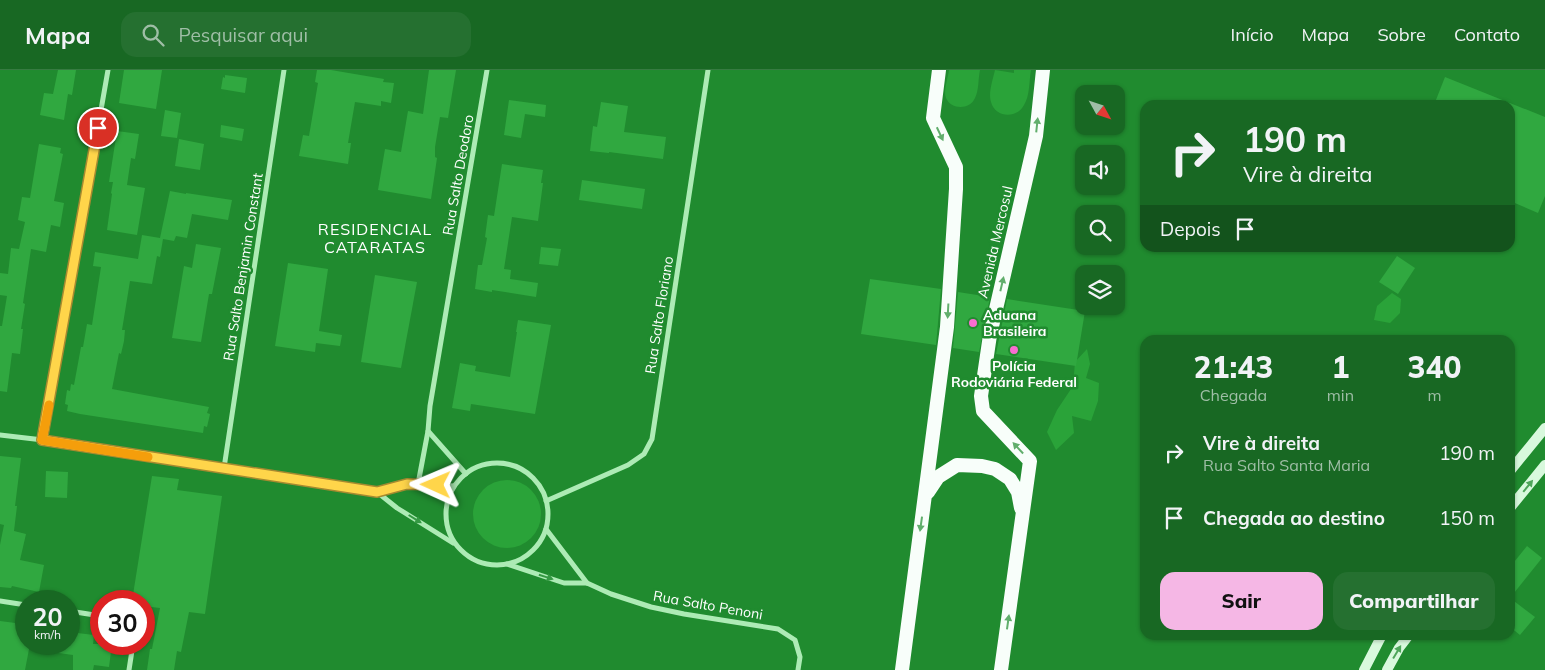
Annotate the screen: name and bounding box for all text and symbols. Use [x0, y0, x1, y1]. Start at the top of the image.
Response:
search box [121, 12, 471, 57]
text: Mapa [25, 20, 91, 50]
icon: search [139, 21, 167, 49]
text: Pesquisar aqui [179, 23, 308, 47]
text: Início [1231, 23, 1274, 46]
text: Mapa [1302, 23, 1349, 46]
text: Sobre [1377, 23, 1426, 46]
text: Contato [1454, 23, 1520, 46]
north arrow [1075, 85, 1125, 135]
map controls [1075, 85, 1125, 315]
pin [77, 107, 119, 149]
street label: Rua Salto Deodoro [439, 113, 477, 237]
icon: arrive [84, 114, 112, 142]
one-way arrow [1033, 117, 1041, 133]
text: 190 m [1243, 117, 1347, 161]
icon: right [1160, 120, 1225, 185]
one-way arrow [936, 127, 944, 141]
button: sound [1075, 145, 1125, 195]
text: Vire à direita [1243, 160, 1372, 188]
street label: Rua Salto Benjamin Constant [219, 172, 267, 362]
street label: Avenida Mercosul [973, 184, 1017, 300]
button: search [1075, 205, 1125, 255]
icon: arrive [1231, 215, 1259, 243]
text: Depois [1160, 217, 1221, 241]
district label: RESIDENCIAL CATARATAS [318, 219, 432, 257]
street label: Rua Salto Floriano [641, 255, 677, 375]
button: layers [1075, 265, 1125, 315]
one-way arrow [998, 276, 1006, 291]
one-way arrow [944, 303, 952, 319]
place label: Aduana Brasileira [983, 306, 1047, 340]
marker: Aduana Brasileira [967, 317, 979, 329]
marker: Polícia Rodoviária Federal [1008, 344, 1020, 356]
text: 21:43 [1193, 348, 1273, 386]
text: 1 [1331, 348, 1349, 386]
text: 340 [1408, 348, 1462, 386]
place label: Polícia Rodoviária Federal [951, 357, 1077, 391]
text: Chegada [1200, 385, 1267, 405]
text: min [1327, 385, 1354, 405]
text: m [1427, 385, 1442, 405]
text: Vire à direita [1203, 431, 1320, 455]
icon: right [1160, 439, 1188, 467]
text: 190 m [1439, 441, 1495, 465]
one-way arrow [1012, 443, 1024, 455]
text: Rua Salto Santa Maria [1203, 455, 1370, 475]
position arrow [409, 458, 461, 510]
one-way arrow [1522, 480, 1533, 493]
icon: arrive [1160, 504, 1188, 532]
text: Chegada ao destino [1203, 506, 1385, 530]
text: 150 m [1439, 506, 1495, 530]
one-way arrow [409, 514, 422, 524]
one-way arrow [917, 516, 925, 532]
button: Sair [1160, 572, 1323, 630]
button: Compartilhar [1333, 572, 1495, 630]
one-way arrow [539, 574, 554, 581]
street label: Rua Salto Penoni [652, 587, 764, 623]
speed limit sign: 30 [90, 590, 155, 655]
text: 20 [32, 601, 63, 632]
one-way arrow [1004, 613, 1012, 629]
text: km/h [34, 627, 61, 642]
one-way arrow [1392, 645, 1401, 659]

